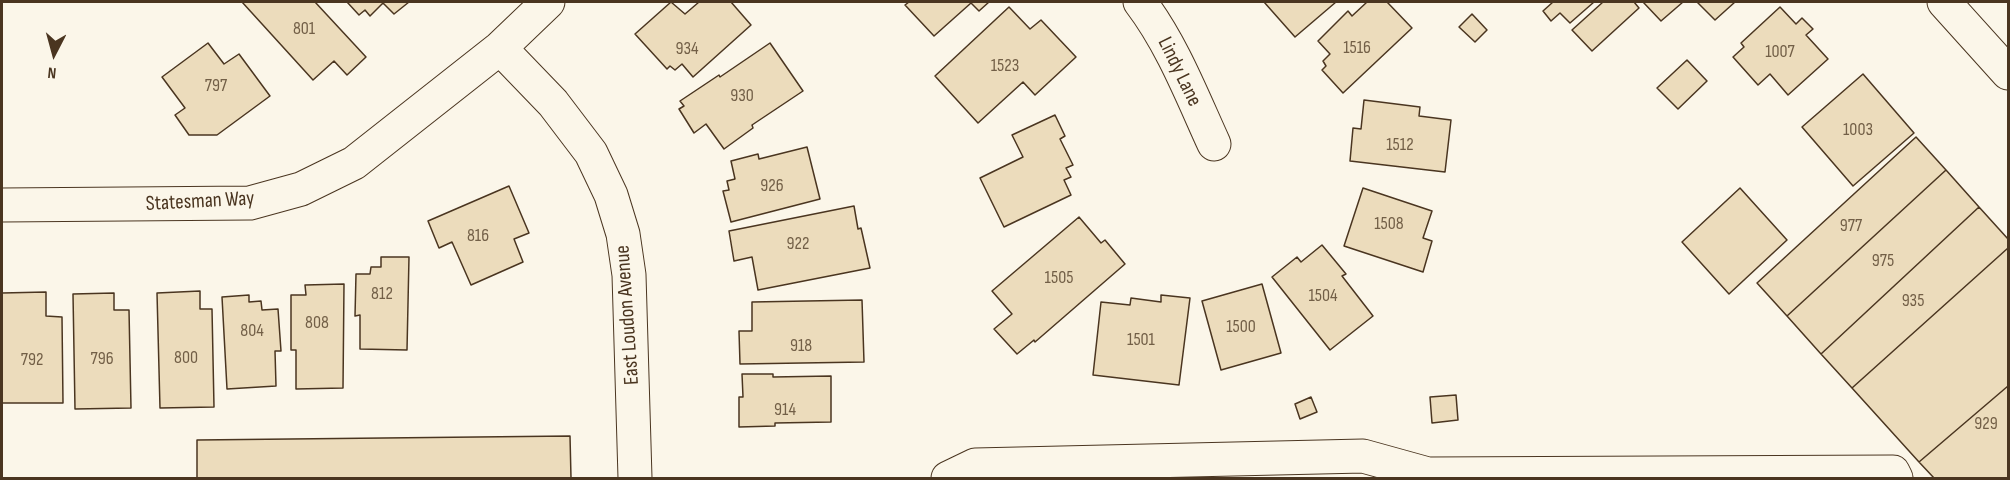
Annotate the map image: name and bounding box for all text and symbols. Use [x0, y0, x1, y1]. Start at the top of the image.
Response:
house number: 801 [293, 18, 315, 40]
north arrow [24, 24, 84, 84]
street label: Lindy Lane [1151, 33, 1207, 111]
house number: 1516 [1343, 37, 1371, 59]
house number: 934 [675, 38, 699, 60]
house number: 1007 [1765, 41, 1795, 63]
house number: 1523 [991, 55, 1019, 77]
text: N [47, 63, 57, 82]
house number: 797 [205, 75, 227, 97]
house number: 930 [730, 85, 754, 107]
house number: 1003 [1843, 119, 1873, 141]
house number: 1512 [1386, 134, 1414, 156]
house number: 926 [760, 175, 784, 197]
street label: Statesman Way [145, 187, 255, 217]
house number: 1508 [1374, 213, 1404, 235]
house number: 977 [1840, 215, 1862, 237]
house number: 816 [467, 225, 489, 247]
house number: 922 [787, 233, 809, 255]
street label: East Loudon Avenue [611, 244, 645, 386]
house number: 975 [1872, 250, 1894, 272]
house number: 1505 [1045, 267, 1073, 289]
house number: 812 [371, 283, 393, 305]
house number: 1504 [1308, 285, 1338, 307]
house number: 935 [1902, 290, 1924, 312]
house number: 808 [305, 312, 329, 334]
house number: 1500 [1226, 316, 1256, 338]
house number: 804 [240, 320, 264, 342]
house number: 1501 [1127, 329, 1155, 351]
house number: 918 [790, 335, 812, 357]
house number: 800 [174, 347, 198, 369]
house number: 796 [90, 348, 114, 370]
house number: 792 [21, 349, 43, 371]
house number: 914 [774, 399, 796, 421]
house number: 929 [1974, 413, 1998, 435]

